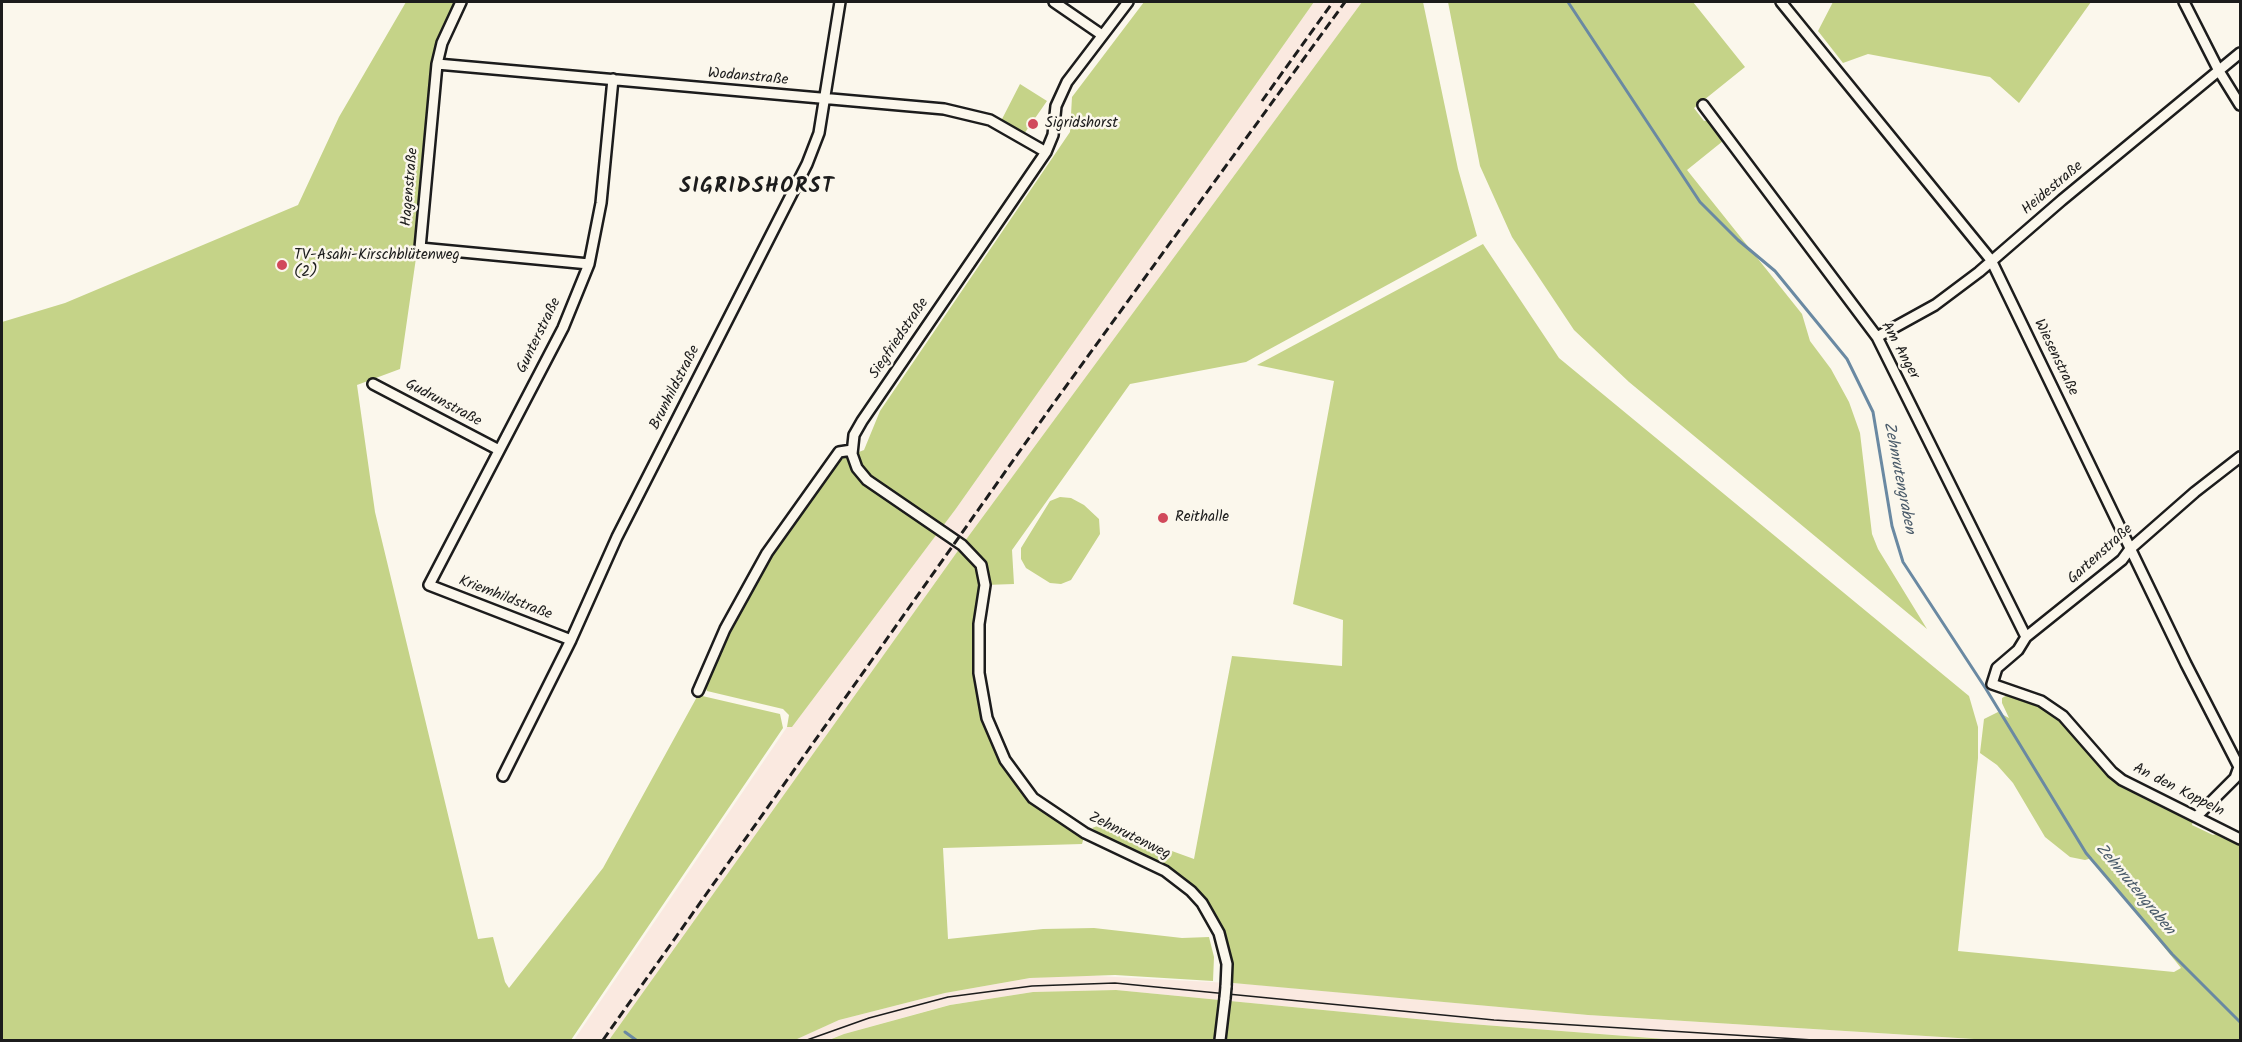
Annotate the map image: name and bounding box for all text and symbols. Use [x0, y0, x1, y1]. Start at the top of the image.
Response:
street label: Wodanstraße [707, 66, 789, 90]
place label: Sigridshorst [1045, 115, 1118, 133]
marker: Sigridshorst [1026, 117, 1040, 131]
street label: Hagenstraße [399, 147, 423, 227]
street label: Heidestraße [2019, 158, 2087, 220]
district label: SIGRIDSHORST [679, 175, 835, 201]
place label: TV-Asahi-Kirschblütenweg (2) [294, 247, 460, 282]
marker: TV-Asahi-Kirschblütenweg (2) [275, 258, 289, 272]
street label: Gunterstraße [514, 295, 566, 377]
street label: Siegfriedstraße [866, 295, 934, 383]
street label: Wiesenstraße [2029, 317, 2081, 399]
street label: Am Anger [1876, 319, 1922, 383]
street label: Brunhildstraße [647, 343, 705, 433]
street label: Gudrunstraße [402, 376, 484, 432]
water label: Zehnrutengraben [1878, 420, 1918, 536]
place label: Reithalle [1175, 509, 1229, 527]
marker: Reithalle [1156, 511, 1170, 525]
street label: Gartenstraße [2065, 521, 2137, 589]
street label: Kriemhildstraße [456, 573, 554, 625]
street label: An den Koppeln [2129, 760, 2227, 822]
street label: Zehnrutenweg [1085, 809, 1173, 865]
water label: Zehnrutengraben [2090, 840, 2178, 940]

